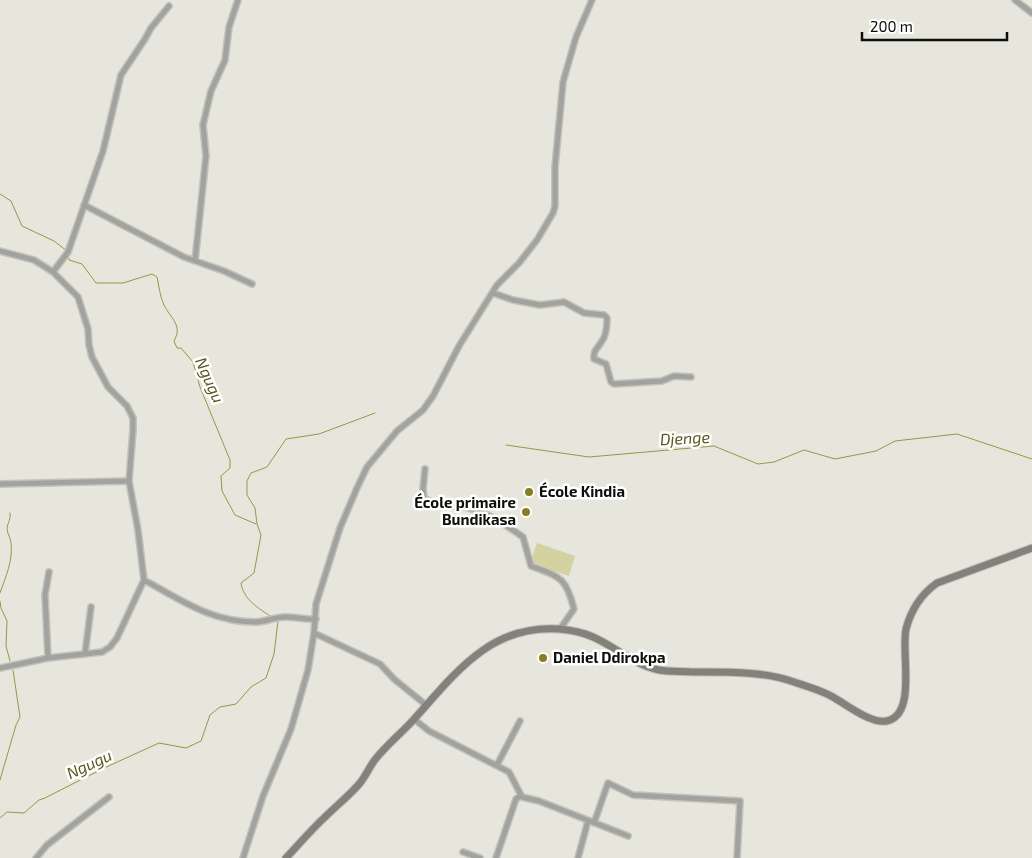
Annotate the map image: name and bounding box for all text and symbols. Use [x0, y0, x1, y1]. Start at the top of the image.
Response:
scale bar [862, 10, 1007, 42]
text: 200 m [870, 17, 913, 35]
water label: Ngugu [192, 354, 229, 405]
water label: Djenge [659, 427, 711, 449]
place label: École Kindia [539, 481, 625, 500]
marker: École Kindia [523, 486, 535, 498]
place label: École primaire Bundikasa [414, 492, 516, 528]
marker: École primaire Bundikasa [520, 506, 532, 518]
place label: Daniel Ddirokpa [553, 648, 666, 666]
marker: Daniel Ddirokpa [537, 652, 549, 664]
water label: Ngugu [63, 745, 114, 782]

